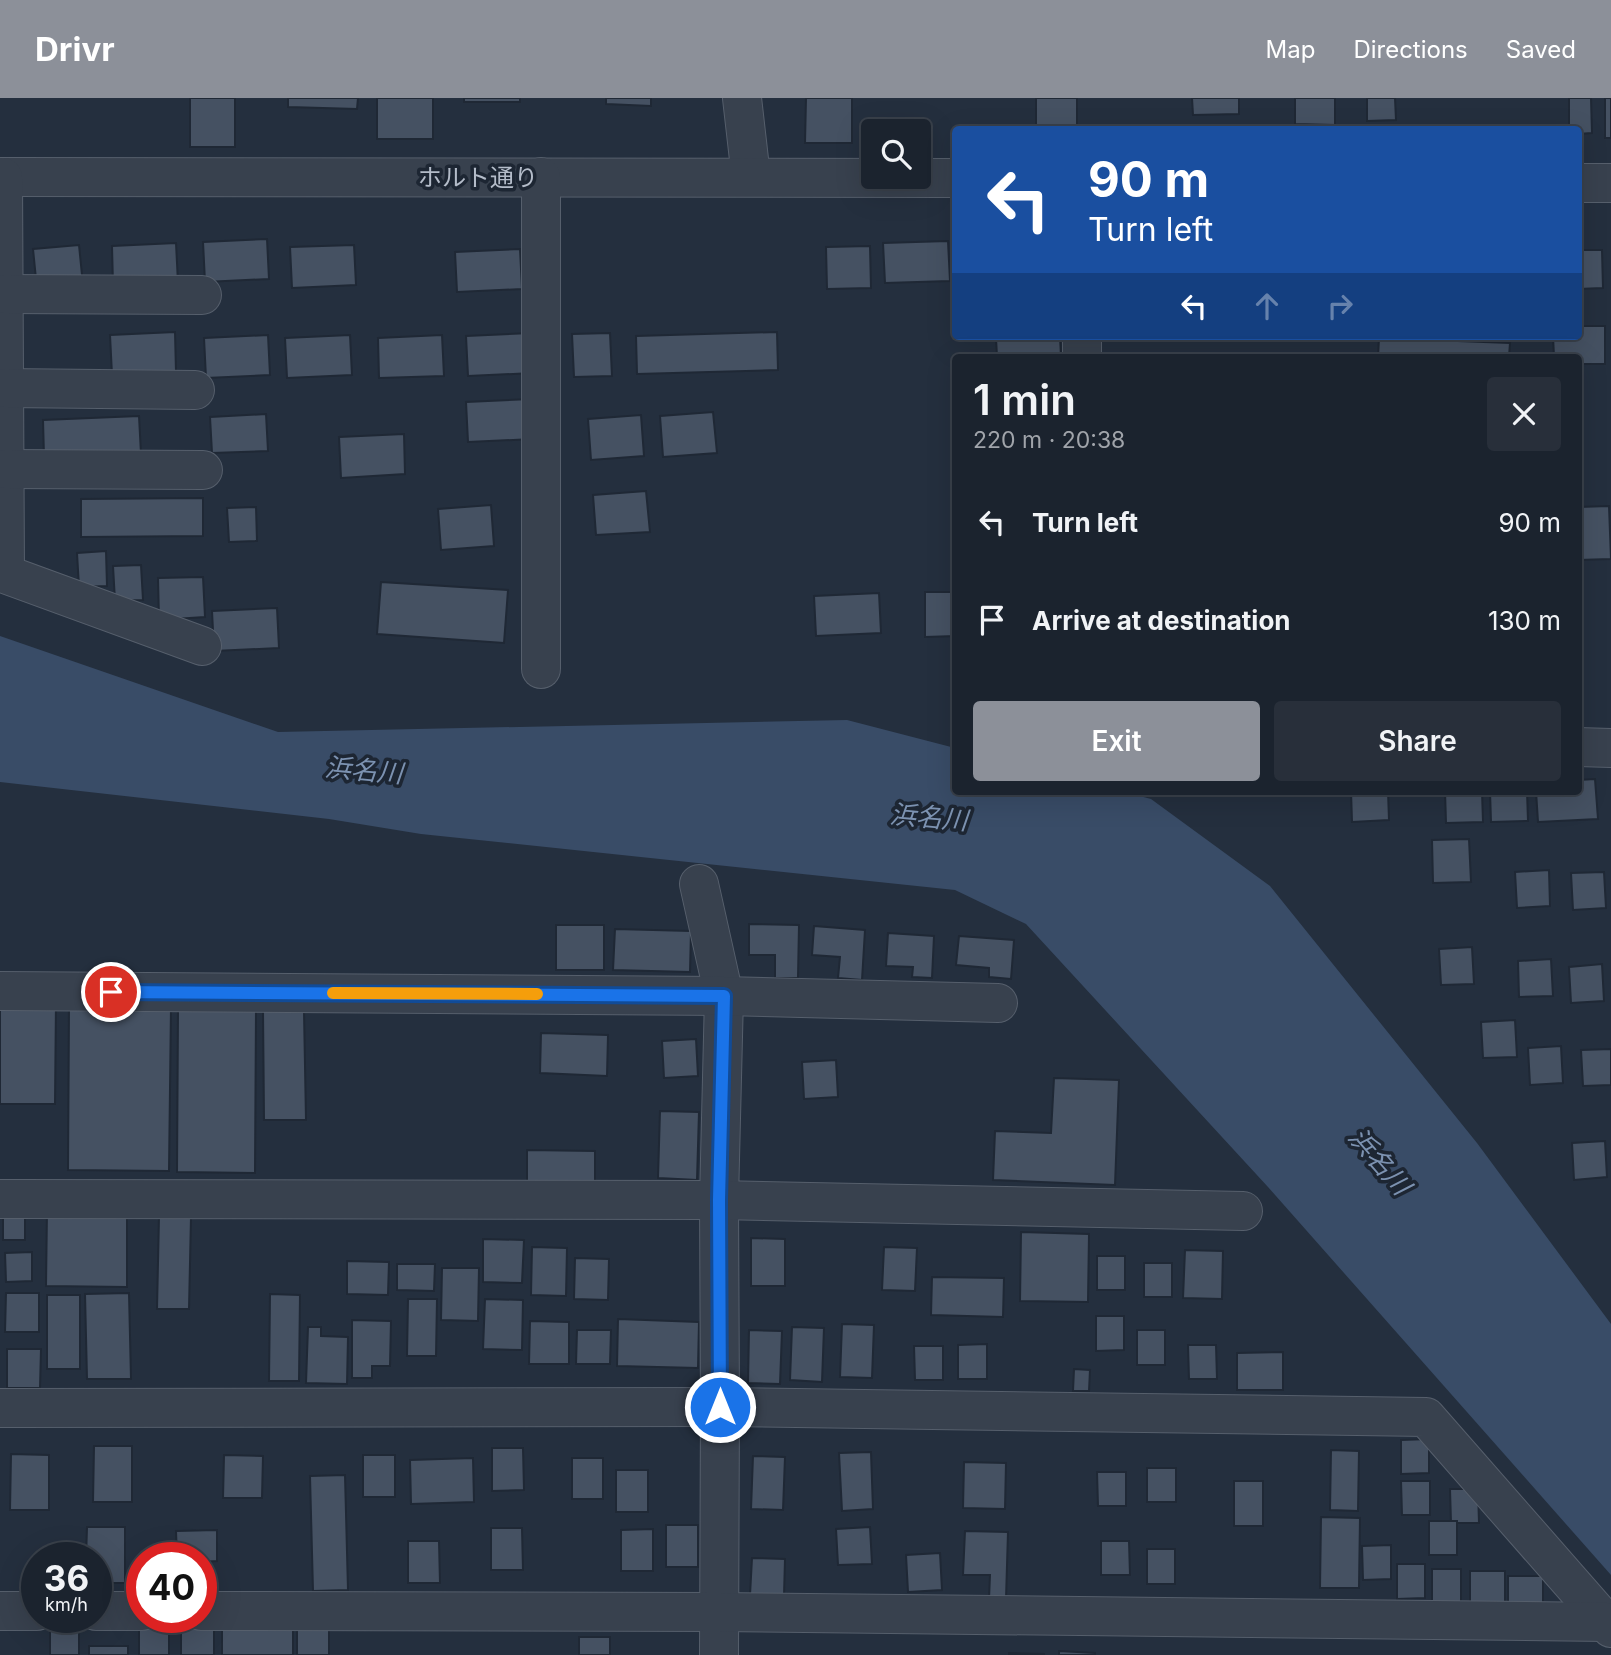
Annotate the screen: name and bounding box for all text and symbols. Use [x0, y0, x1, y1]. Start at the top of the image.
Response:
text: Drivr [35, 29, 115, 69]
text: Map [1266, 35, 1315, 64]
text: Directions [1353, 35, 1468, 64]
text: Saved [1506, 35, 1576, 64]
map controls [861, 119, 931, 189]
button: search [861, 119, 931, 189]
text: 90 m [1088, 150, 1209, 209]
icon: left [973, 154, 1064, 245]
street label: ホルト通り [418, 163, 538, 192]
text: Turn left [1088, 210, 1213, 249]
icon: left [1175, 287, 1213, 325]
icon: ahead [1248, 287, 1286, 325]
icon: right [1321, 287, 1359, 325]
text: 1 min [973, 374, 1076, 425]
button: close [1487, 377, 1561, 451]
text: 220 m · 20:38 [973, 426, 1125, 454]
icon: left [973, 503, 1011, 541]
text: Turn left [1032, 507, 1138, 538]
text: 90 m [1498, 507, 1561, 538]
icon: arrive [973, 601, 1011, 639]
text: Arrive at destination [1032, 605, 1291, 636]
text: 130 m [1488, 605, 1561, 636]
button: Exit [973, 701, 1260, 781]
button: Share [1274, 701, 1561, 781]
water label: 浜名川 [324, 751, 407, 789]
water label: 浜名川 [889, 798, 972, 836]
pin [81, 962, 141, 1022]
icon: arrive [92, 973, 130, 1011]
water label: 浜名川 [1343, 1121, 1419, 1203]
position arrow [683, 1370, 757, 1444]
speed limit sign: 40 [126, 1542, 217, 1633]
text: 36 [44, 1557, 89, 1599]
text: km/h [45, 1594, 88, 1615]

